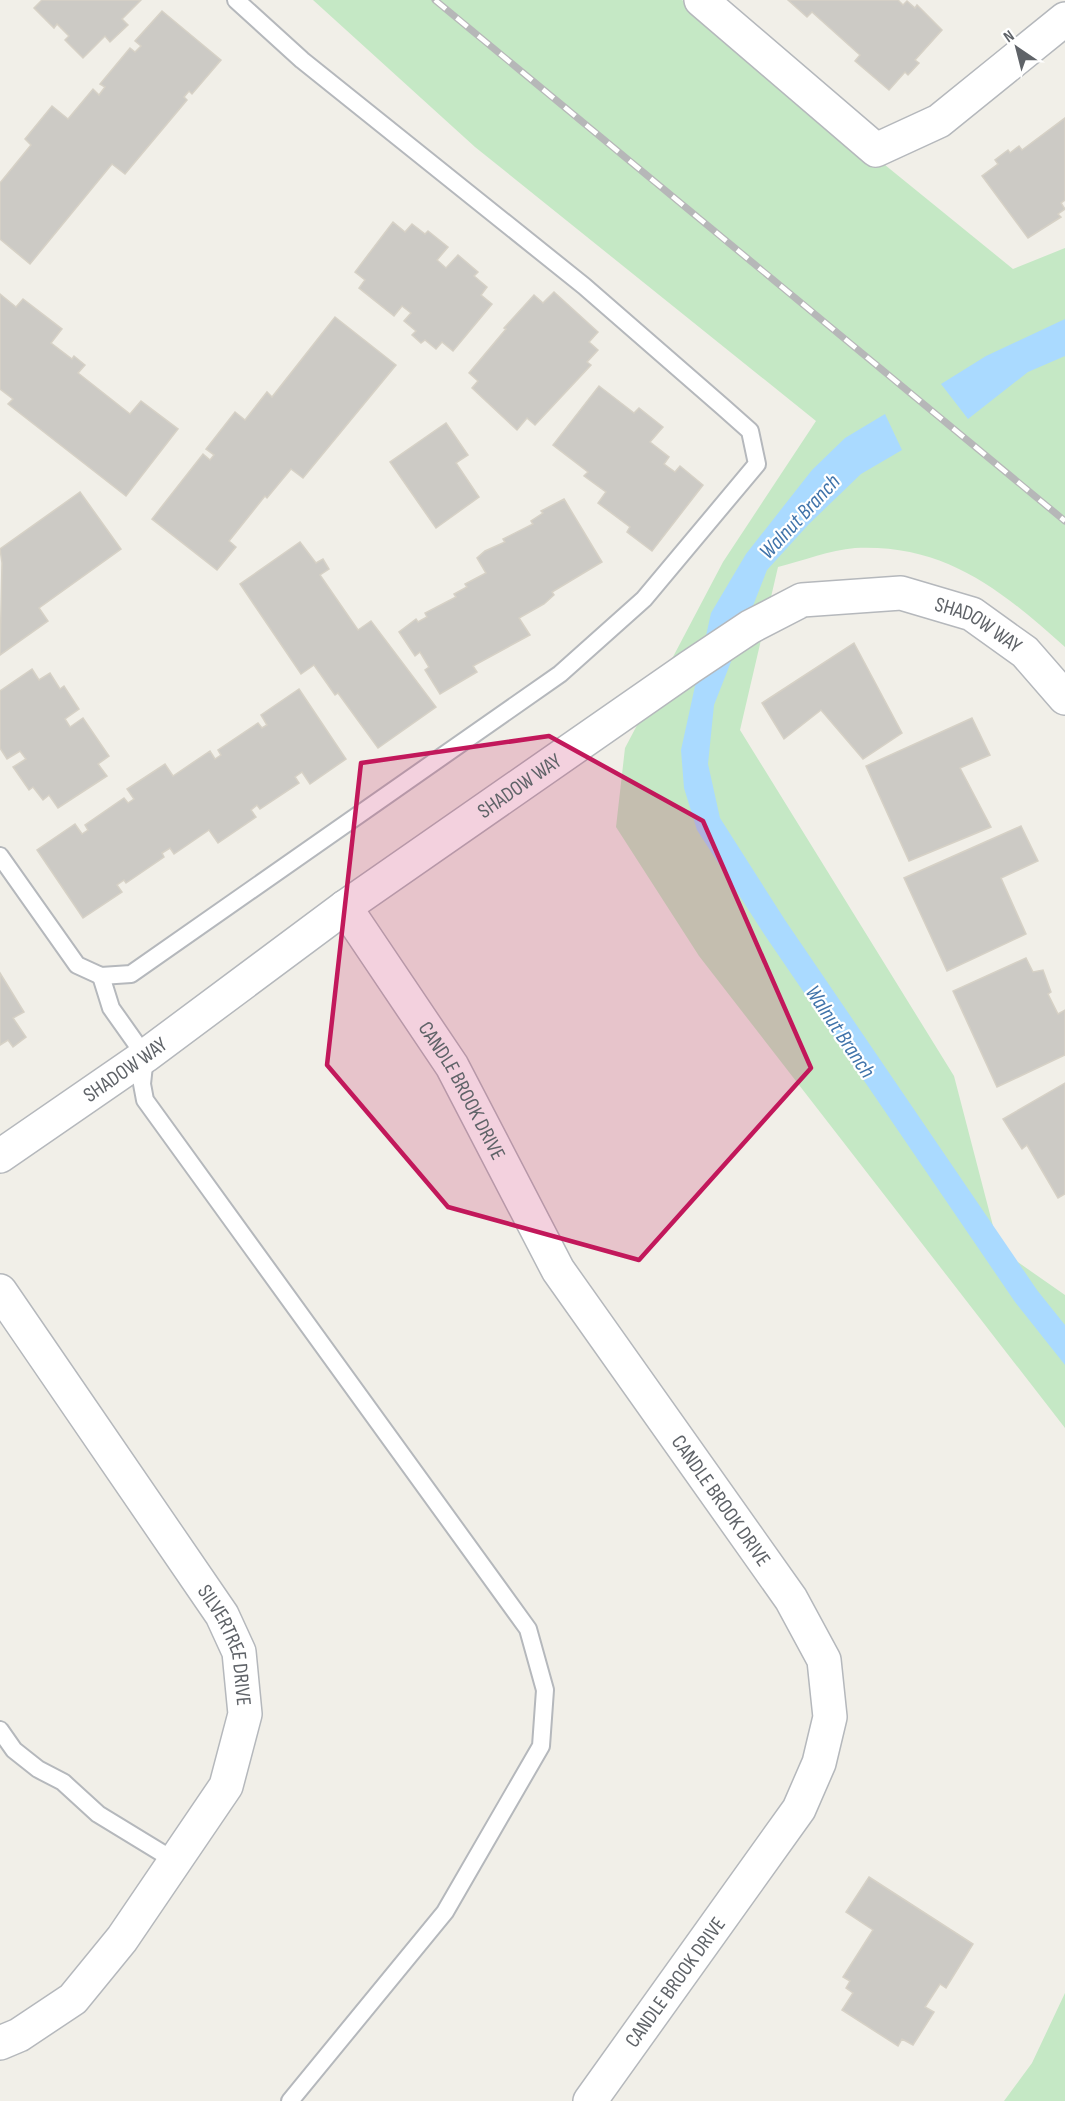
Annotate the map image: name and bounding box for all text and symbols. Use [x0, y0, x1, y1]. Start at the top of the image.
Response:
north arrow [987, 18, 1047, 78]
text: N [1000, 27, 1018, 47]
water label: Walnut Branch [754, 469, 846, 565]
street label: SHADOW WAY [932, 592, 1027, 659]
street label: SHADOW WAY [473, 748, 567, 824]
water label: Walnut Branch [799, 980, 881, 1083]
street label: CANDLE BROOK DRIVE [413, 1017, 511, 1164]
street label: SHADOW WAY [79, 1032, 172, 1108]
street label: CANDLE BROOK DRIVE [666, 1430, 776, 1571]
street label: SILVERTREE DRIVE [192, 1580, 256, 1707]
street label: CANDLE BROOK DRIVE [620, 1912, 731, 2052]

